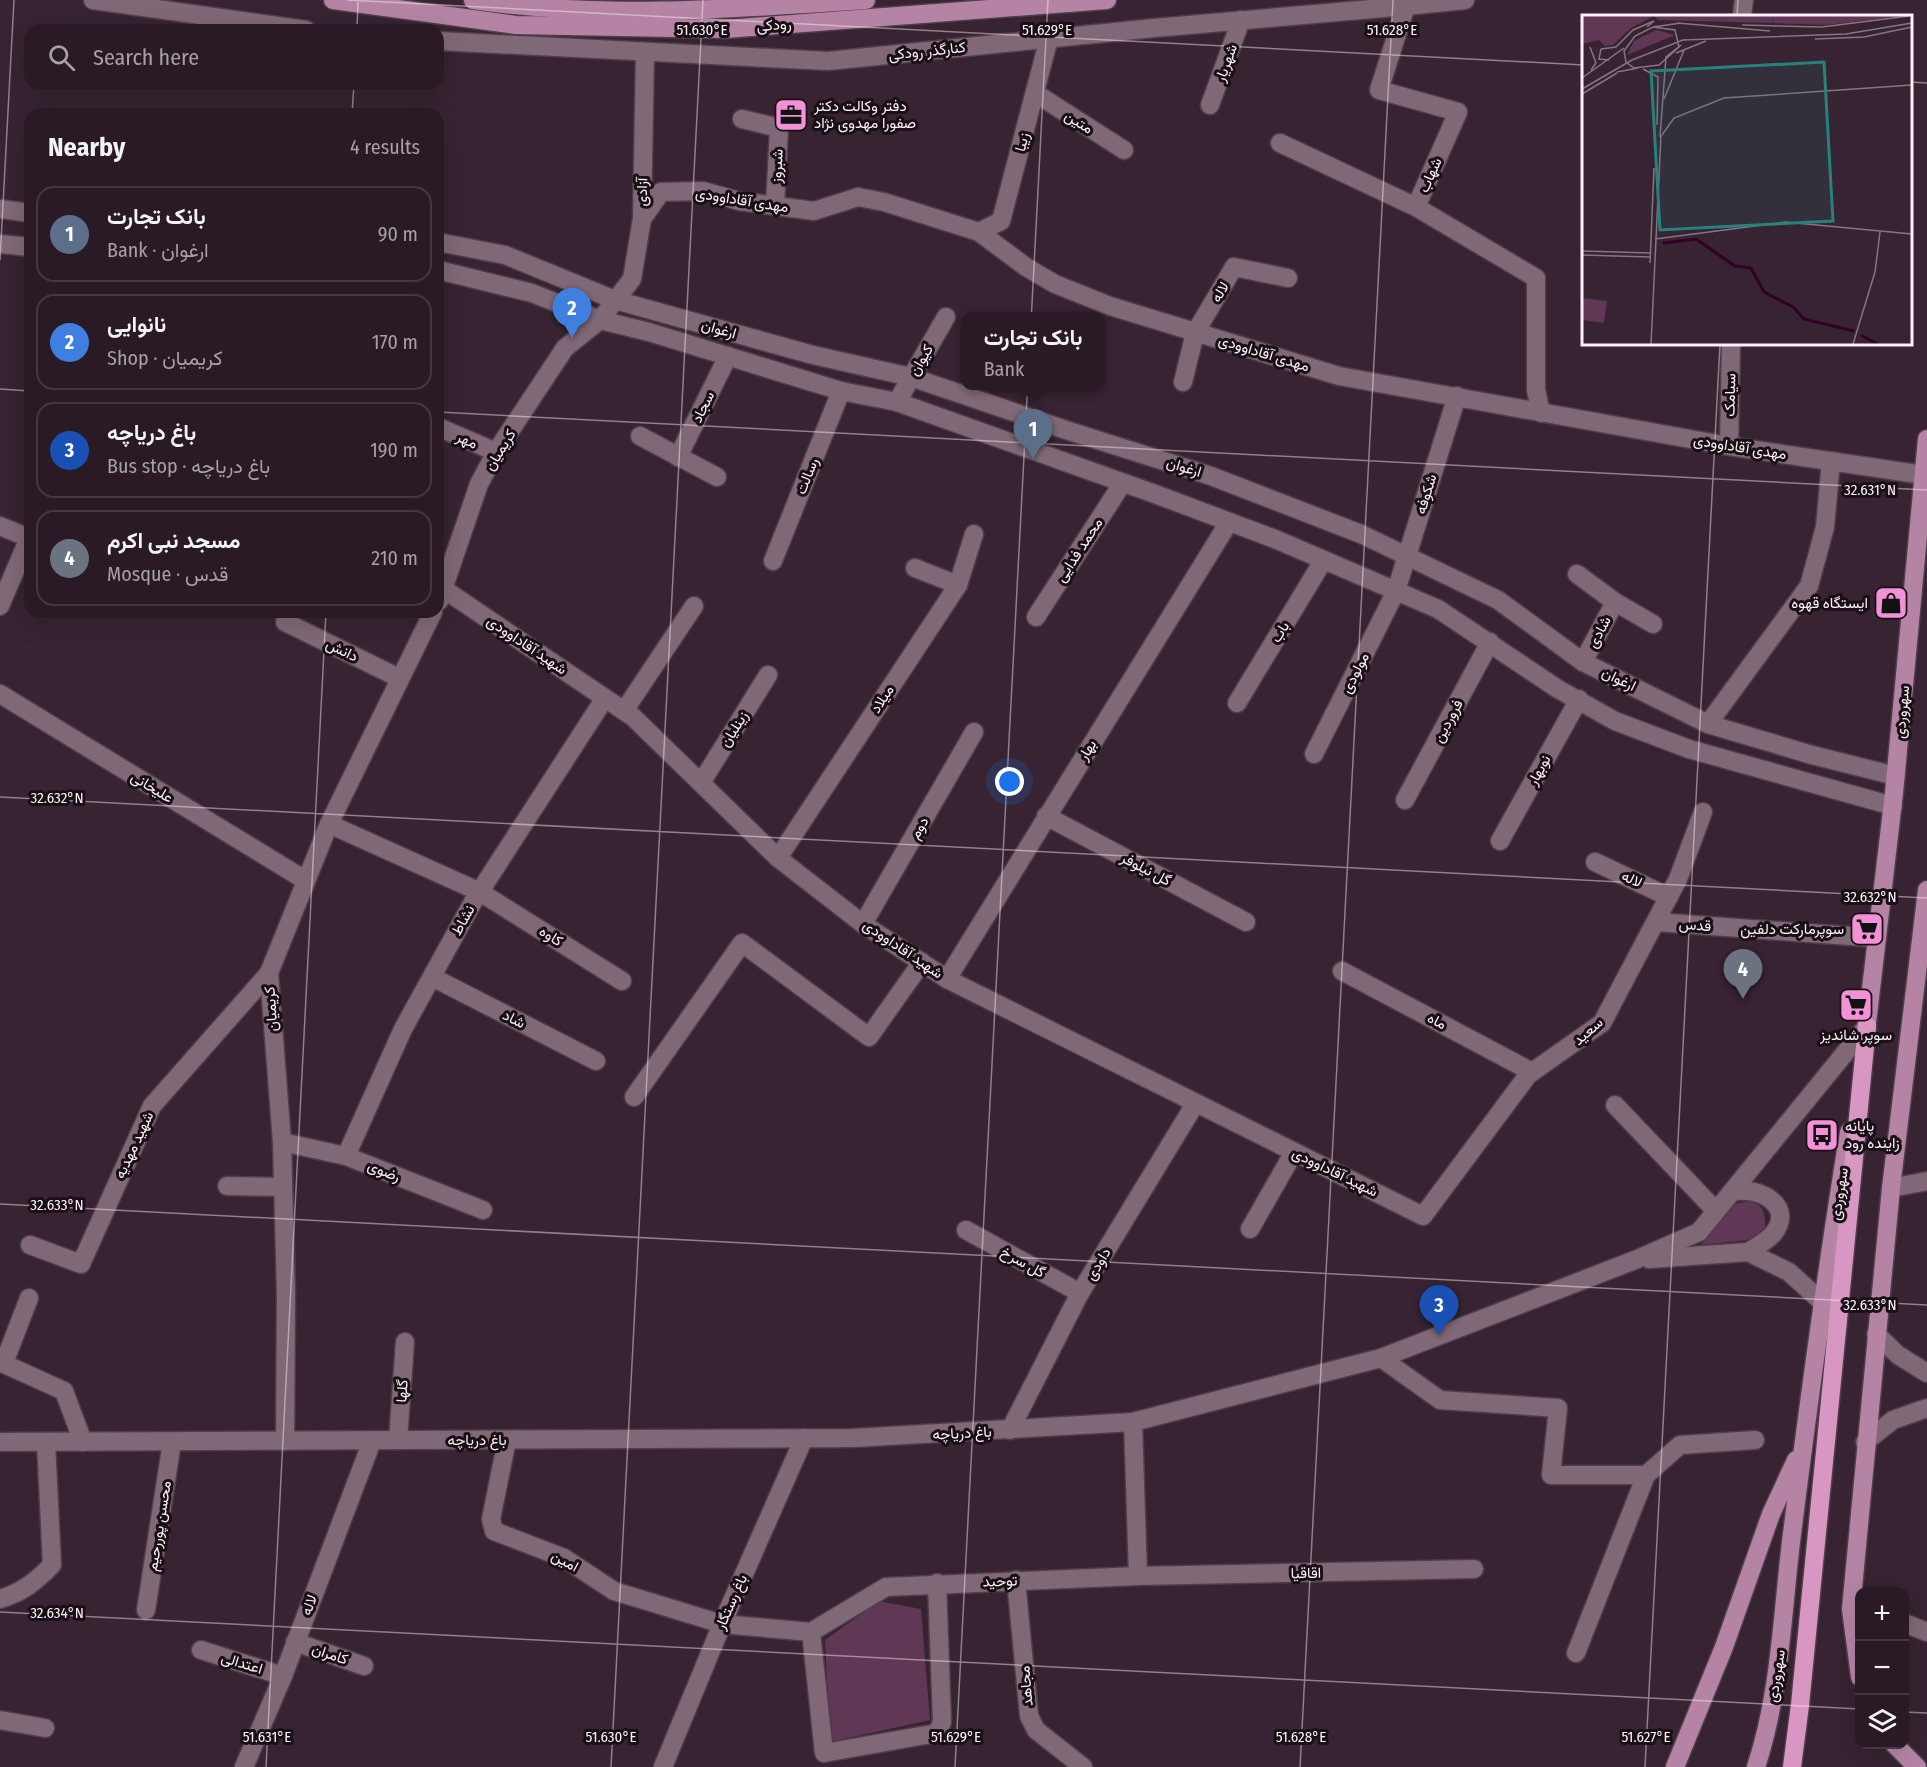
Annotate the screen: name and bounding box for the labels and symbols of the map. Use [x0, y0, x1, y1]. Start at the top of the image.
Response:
street label: رودکی [756, 15, 792, 36]
inset map [1582, 15, 1912, 345]
text: 51.630°E [676, 21, 728, 39]
text: 51.629°E [1022, 21, 1072, 39]
text: 51.628°E [1367, 21, 1417, 39]
street label: کنارگذر رودکی [887, 38, 967, 65]
street label: شهریار [1211, 42, 1241, 85]
office icon: دفتر وکالت دکتر صفورا مهدوی نژاد [773, 97, 809, 133]
place label: دفتر وکالت دکتر صفورا مهدوی نژاد [813, 97, 916, 133]
street label: متین [1061, 106, 1097, 138]
street label: زیبا [1011, 131, 1033, 153]
street label: شبروز [767, 148, 787, 185]
street label: شهاب [1414, 155, 1446, 195]
street label: آزادی [633, 176, 652, 207]
street label: مهدی آقاداوودی [694, 184, 790, 217]
street label: لاله [1207, 279, 1233, 305]
pin: 2 [552, 288, 592, 338]
street label: ارغوان [699, 315, 739, 343]
street label: مهدی آقاداوودی [1216, 331, 1312, 376]
street label: کیوان [905, 341, 937, 379]
street label: سیامک [1721, 373, 1739, 417]
street label: سجاد [688, 388, 718, 426]
pin: 1 [1014, 410, 1052, 459]
street label: کریمیان [480, 426, 520, 474]
street label: مهر [453, 427, 480, 453]
street label: مهدی آقاداوودی [1692, 431, 1788, 464]
street label: ارغوان [1164, 453, 1204, 481]
street label: رسالت [792, 455, 822, 497]
street label: شکوفه [1411, 472, 1441, 516]
text: 32.631°N [1844, 481, 1896, 499]
street label: محمد فدایی [1052, 514, 1107, 586]
shop icon: ایستگاه قهوه [1873, 585, 1909, 621]
place label: ایستگاه قهوه [1791, 594, 1868, 612]
street label: شهید آقاداوودی [483, 612, 571, 679]
street label: شادی [1583, 613, 1616, 651]
street label: باب [1267, 618, 1293, 646]
street label: دانش [323, 635, 361, 666]
street label: مولودی [1337, 650, 1374, 697]
street label: ارغوان [1599, 663, 1639, 695]
street label: میلاد [866, 682, 898, 716]
street label: سهروردی [1891, 685, 1914, 739]
street label: فروردین [1429, 696, 1468, 746]
street label: زینلیان [716, 708, 752, 750]
street label: بهار [1073, 736, 1100, 765]
street label: نوبهار [1523, 752, 1555, 789]
street label: علیخانی [127, 767, 177, 808]
your location [995, 767, 1024, 796]
text: 32.632°N [30, 789, 84, 807]
street label: دوم [906, 814, 933, 843]
street label: گل نیلوفر [1117, 848, 1174, 890]
street label: لاله [1619, 866, 1645, 892]
text: 32.632°N [1843, 888, 1897, 906]
street label: نشاط [447, 902, 479, 938]
supermarket icon: سوپرمارکت دلفین [1849, 911, 1885, 947]
street label: قدس [1678, 915, 1712, 936]
street label: شهید آقاداوودی [859, 916, 947, 983]
place label: سوپرمارکت دلفین [1740, 920, 1844, 939]
street label: کاوه [536, 922, 566, 950]
pin: 4 [1724, 950, 1762, 999]
street label: کریمیان [260, 985, 282, 1032]
supermarket icon: سوپر شاندیز [1838, 987, 1874, 1023]
street label: شاد [500, 1006, 528, 1032]
street label: ماه [1424, 1009, 1450, 1033]
street label: سعید [1569, 1013, 1607, 1049]
place label: سوپر شاندیز [1819, 1026, 1892, 1045]
street label: شهید مهدیه [111, 1108, 157, 1181]
bus stop icon: پایانه زاینده رود [1804, 1117, 1840, 1153]
place label: پایانه زاینده رود [1845, 1117, 1900, 1152]
street label: شهید آقاداوودی [1289, 1144, 1381, 1201]
street label: رضوی [365, 1156, 403, 1187]
street label: سهروردی [1826, 1166, 1853, 1222]
text: 32.633°N [30, 1196, 84, 1214]
street label: گل سرخ [997, 1243, 1049, 1283]
street label: داودی [1081, 1244, 1116, 1284]
pin: 3 [1420, 1286, 1458, 1335]
text: 32.633°N [1843, 1296, 1897, 1314]
street label: گلها [392, 1379, 412, 1403]
street label: باغ دریاچه [932, 1422, 992, 1446]
street label: باغ دریاچه [447, 1431, 507, 1451]
street label: محسن پوررحیم [143, 1480, 176, 1573]
street label: امین [548, 1546, 582, 1576]
street label: اقاقیا [1291, 1564, 1321, 1582]
street label: توحید [982, 1571, 1018, 1591]
street label: باغ رستگار [710, 1572, 753, 1634]
street label: لاله [297, 1592, 321, 1618]
text: 32.634°N [30, 1604, 84, 1622]
street label: کامران [310, 1639, 351, 1669]
street label: اعتدالی [219, 1648, 265, 1679]
street label: سهروردی [1763, 1648, 1790, 1704]
street label: مجاهد [1015, 1665, 1037, 1707]
text: 51.631°E [243, 1728, 291, 1746]
text: 51.630°E [585, 1728, 637, 1746]
text: 51.629°E [931, 1728, 981, 1746]
text: 51.628°E [1276, 1728, 1326, 1746]
text: 51.627°E [1621, 1728, 1671, 1746]

